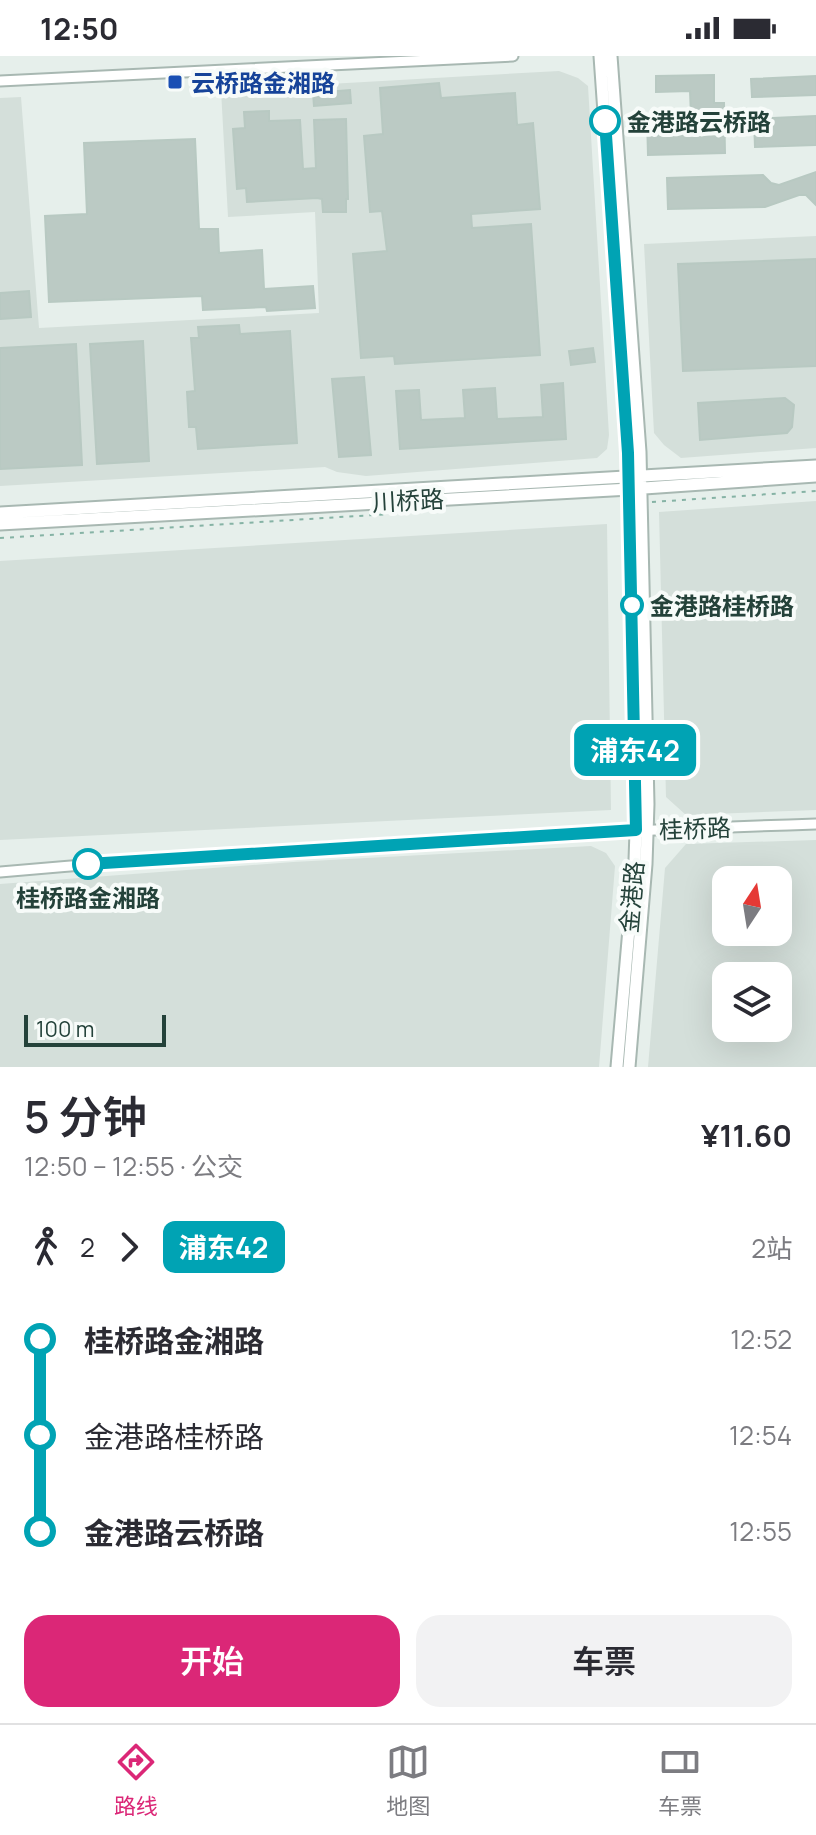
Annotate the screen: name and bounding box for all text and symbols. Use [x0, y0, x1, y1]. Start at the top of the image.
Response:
text: 12:50 [40, 8, 119, 49]
place label: 云桥路金湘路 [191, 66, 335, 99]
marker: 云桥路金湘路 [166, 73, 184, 91]
place label: 金港路云桥路 [627, 105, 771, 138]
marker: 金港路云桥路 [590, 106, 620, 136]
street label: 川桥路 [371, 482, 445, 518]
place label: 金港路桂桥路 [650, 589, 794, 622]
marker: 金港路桂桥路 [621, 594, 643, 616]
line badge: 浦东42 [579, 724, 691, 776]
text: 浦东42 [590, 731, 680, 769]
street label: 桂桥路 [658, 810, 732, 846]
marker: 桂桥路金湘路 [73, 849, 103, 879]
street label: 金港路 [611, 860, 651, 934]
north arrow [712, 866, 792, 946]
map controls [712, 866, 792, 1042]
place label: 桂桥路金湘路 [16, 881, 160, 914]
button: layers [712, 962, 792, 1042]
scale bar [24, 1011, 166, 1047]
text: 100 m [36, 1014, 94, 1044]
text: 5 分钟 [24, 1086, 146, 1146]
text: ¥11.60 [701, 1115, 792, 1156]
text: 12:50 – 12:55 · 公交 [24, 1148, 243, 1184]
icon: walk [24, 1225, 68, 1269]
icon: forward [107, 1225, 151, 1269]
text: 浦东42 [179, 1228, 269, 1266]
text: 2 [80, 1229, 95, 1265]
text: 2站 [751, 1230, 792, 1266]
text: 桂桥路金湘路 [84, 1320, 264, 1361]
text: 12:52 [730, 1321, 792, 1357]
text: 金港路桂桥路 [84, 1416, 264, 1457]
text: 12:54 [729, 1417, 792, 1453]
text: 金港路云桥路 [84, 1512, 264, 1553]
text: 12:55 [729, 1513, 792, 1549]
button: 开始 [24, 1615, 400, 1707]
button: 车票 [416, 1615, 792, 1707]
tab: 路线 [114, 1740, 158, 1821]
tab: 地图 [386, 1740, 430, 1821]
tab: 车票 [658, 1740, 702, 1821]

